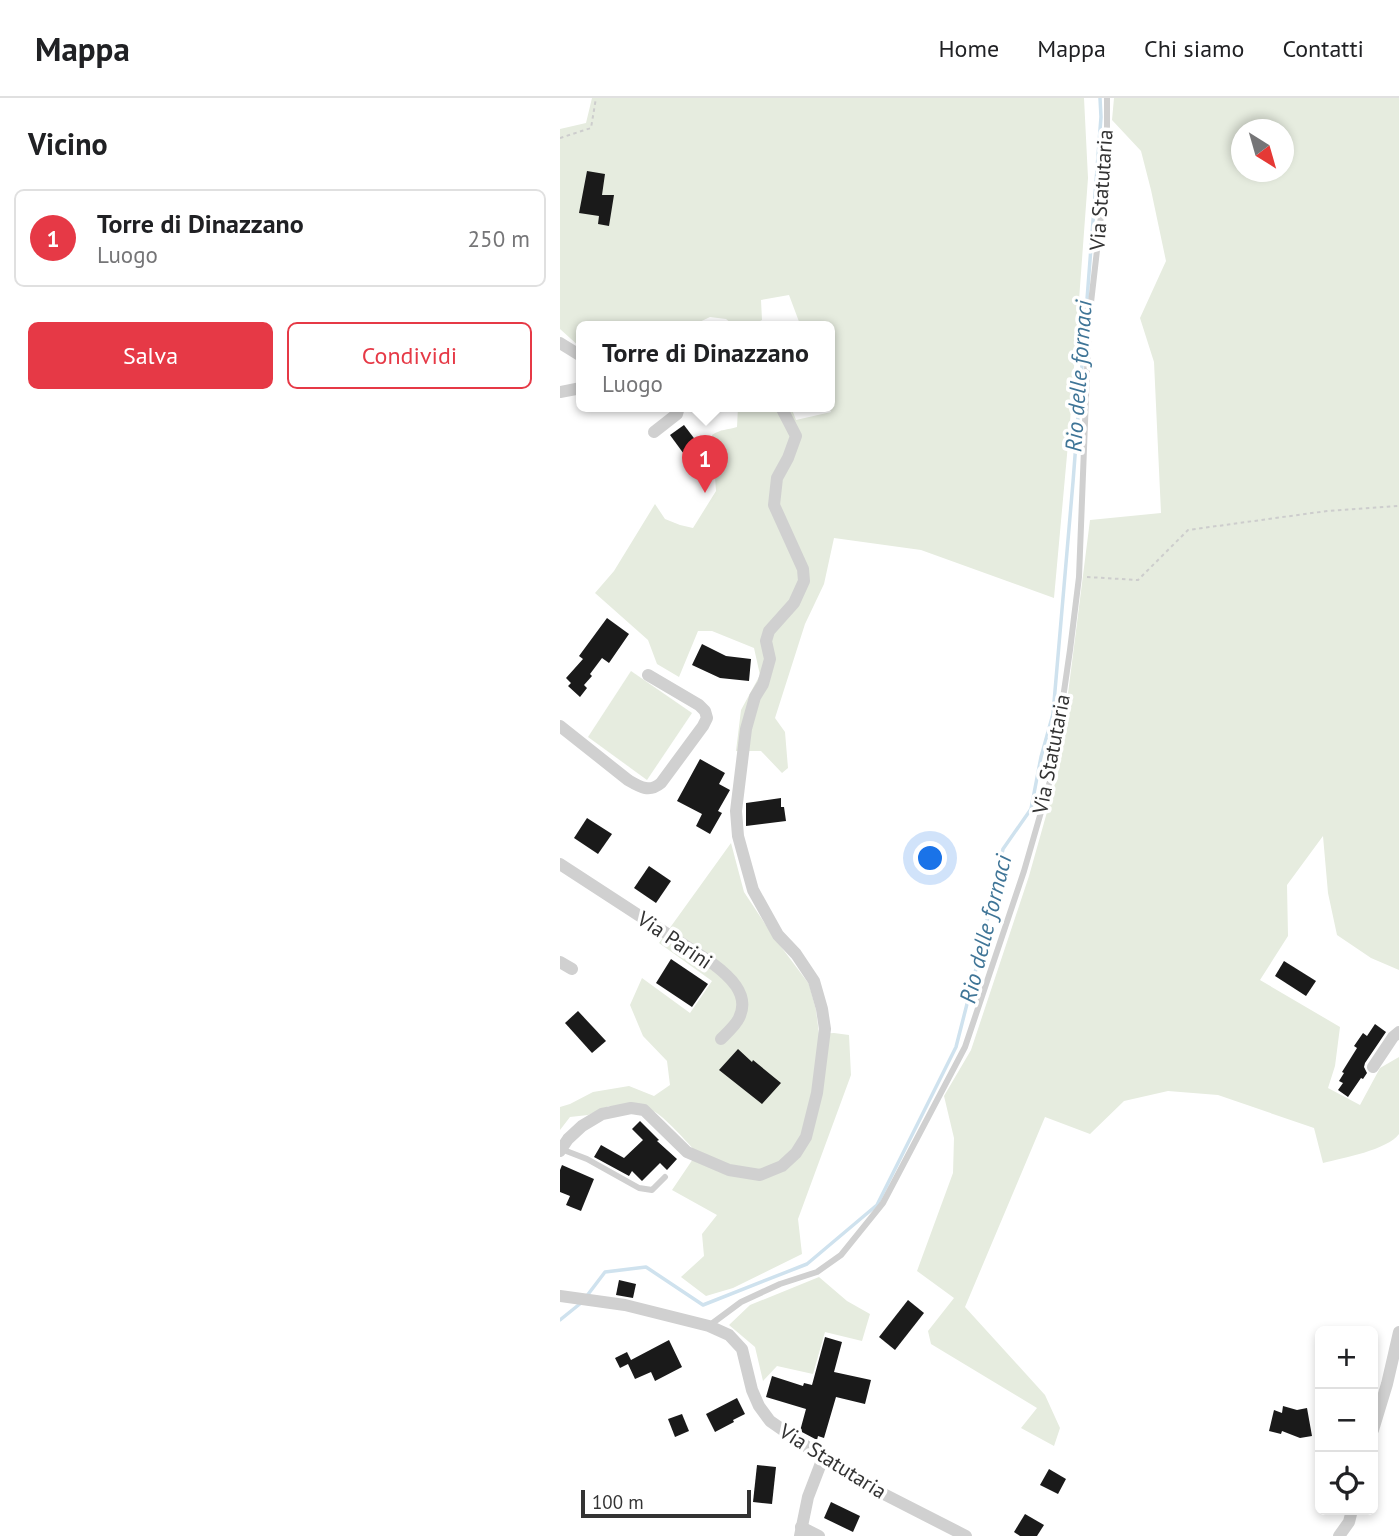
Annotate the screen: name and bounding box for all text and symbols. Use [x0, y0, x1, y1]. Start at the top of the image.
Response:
text: Mappa [35, 27, 130, 70]
text: Home [938, 33, 999, 64]
text: Mappa [1037, 33, 1106, 64]
text: Chi siamo [1144, 33, 1244, 64]
text: Contatti [1282, 33, 1364, 64]
north arrow [1231, 119, 1294, 182]
text: Vicino [28, 124, 108, 163]
street label: Via Statutaria [1083, 128, 1119, 253]
text: Torre di Dinazzano [97, 207, 304, 240]
text: 1 [46, 224, 60, 253]
text: 250 m [468, 224, 530, 253]
text: Luogo [97, 240, 158, 269]
water label: Rio delle fornaci [1058, 298, 1098, 453]
popup [576, 321, 835, 412]
button: Salva [28, 322, 273, 389]
button: Condividi [287, 322, 532, 389]
text: Torre di Dinazzano [602, 336, 809, 369]
text: Luogo [602, 369, 663, 398]
pin: 1 [682, 435, 728, 493]
street label: Via Statutaria [1026, 692, 1076, 817]
your location [913, 841, 947, 875]
water label: Rio delle fornaci [953, 851, 1018, 1006]
street label: Via Parini [631, 905, 718, 975]
map controls [1315, 1326, 1378, 1515]
button: + [1315, 1326, 1378, 1389]
button: − [1315, 1389, 1378, 1452]
street label: Via Statutaria [774, 1417, 892, 1505]
button: locate [1315, 1452, 1378, 1515]
scale bar [581, 1487, 751, 1519]
text: 100 m [592, 1490, 644, 1514]

